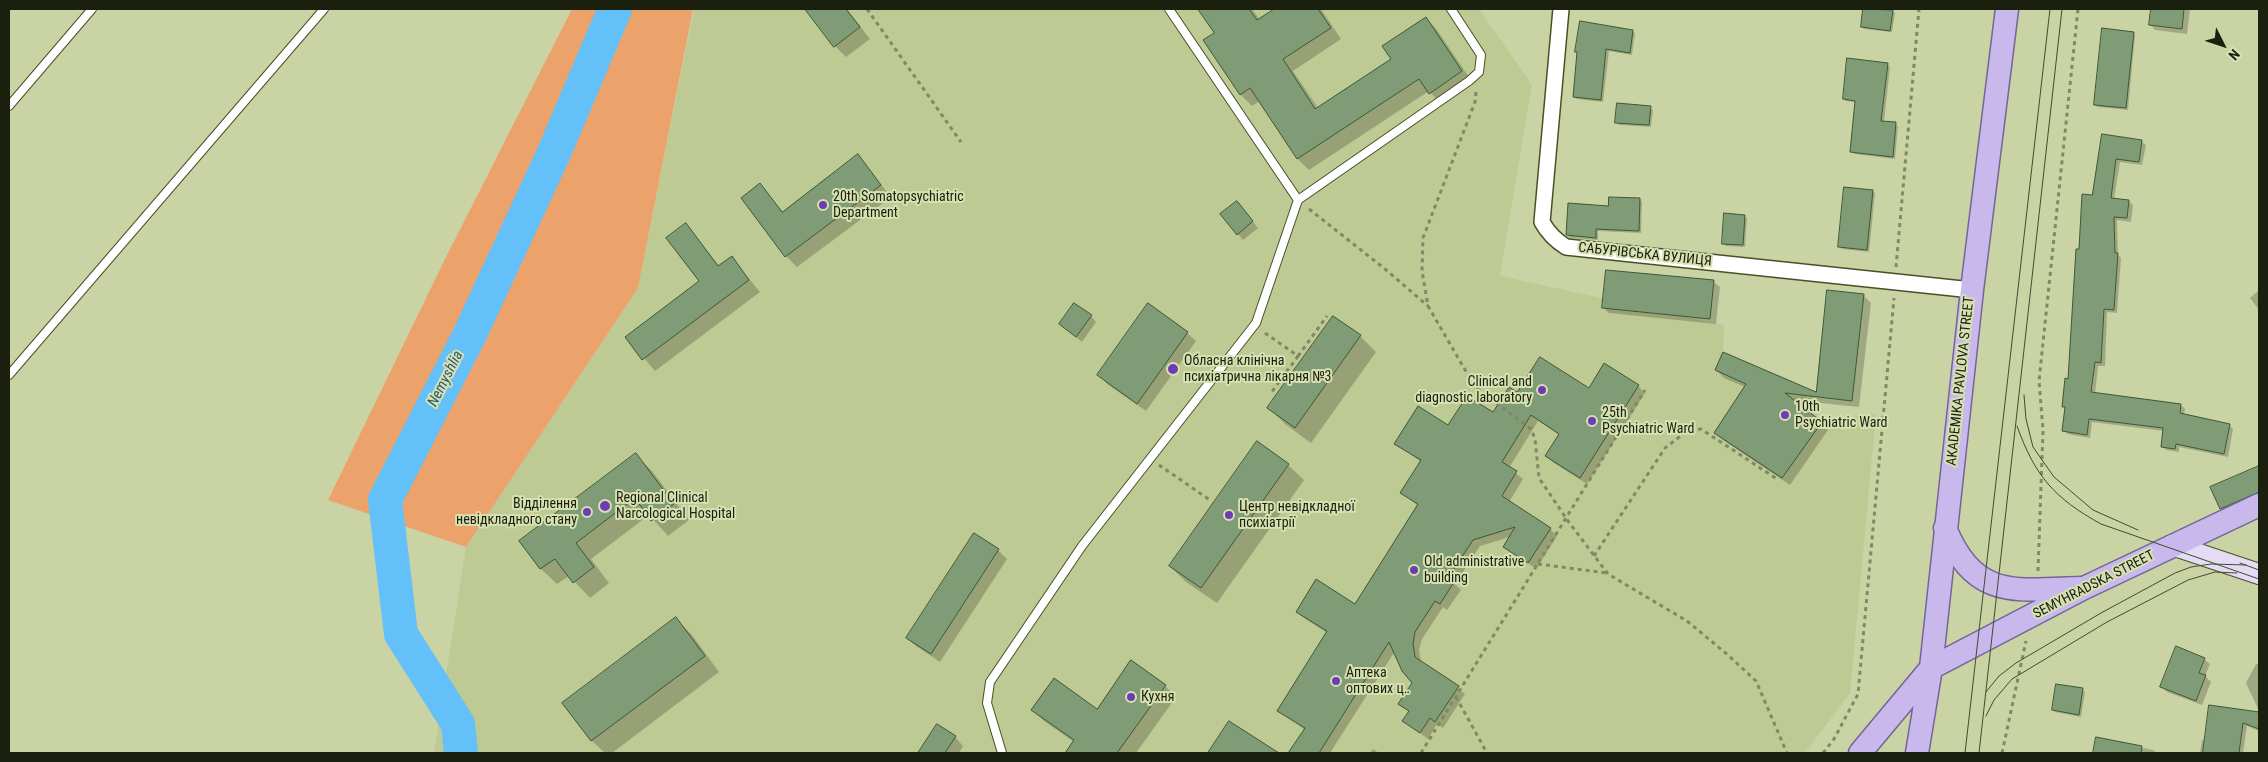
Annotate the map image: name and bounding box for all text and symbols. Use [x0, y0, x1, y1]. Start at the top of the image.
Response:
north arrow [2198, 20, 2248, 70]
text: N [2225, 46, 2243, 63]
place label: 20th Somatopsychiatric Department [833, 189, 964, 222]
marker: 20th Somatopsychiatric Department [817, 199, 829, 211]
street label: САБУРІВСЬКА ВУЛИЦЯ [1578, 240, 1712, 270]
street label: AKADEMIKA PAVLOVA STREET [1944, 295, 1978, 467]
water label: Nemyshlia [424, 348, 468, 410]
place label: Обласна клінічна психіатрична лікарня №3 [1184, 353, 1332, 386]
marker: Обласна клінічна психіатрична лікарня №3 [1166, 362, 1180, 376]
place label: Clinical and diagnostic laboratory [1415, 374, 1532, 407]
marker: Clinical and diagnostic laboratory [1536, 384, 1548, 396]
place label: 10th Psychiatric Ward [1795, 399, 1888, 432]
place label: 25th Psychiatric Ward [1602, 405, 1695, 438]
marker: 10th Psychiatric Ward [1779, 409, 1791, 421]
marker: 25th Psychiatric Ward [1586, 415, 1598, 427]
place label: Regional Clinical Narcological Hospital [616, 490, 735, 522]
place label: Відділення невідкладного стану [456, 496, 577, 528]
marker: Regional Clinical Narcological Hospital [598, 499, 612, 513]
place label: Центр невідкладної психіатрії [1239, 499, 1355, 532]
marker: Відділення невідкладного стану [581, 506, 593, 518]
marker: Центр невідкладної психіатрії [1223, 509, 1235, 521]
street label: SEMYHRADSKA STREET [2031, 547, 2157, 623]
place label: Old administrative building [1424, 554, 1524, 586]
marker: Old administrative building [1408, 564, 1420, 576]
place label: Аптека оптових ц‥ [1346, 665, 1410, 698]
marker: Аптека оптових ц‥ [1330, 675, 1342, 687]
place label: Кухня [1141, 689, 1174, 705]
marker: Кухня [1125, 691, 1137, 703]

